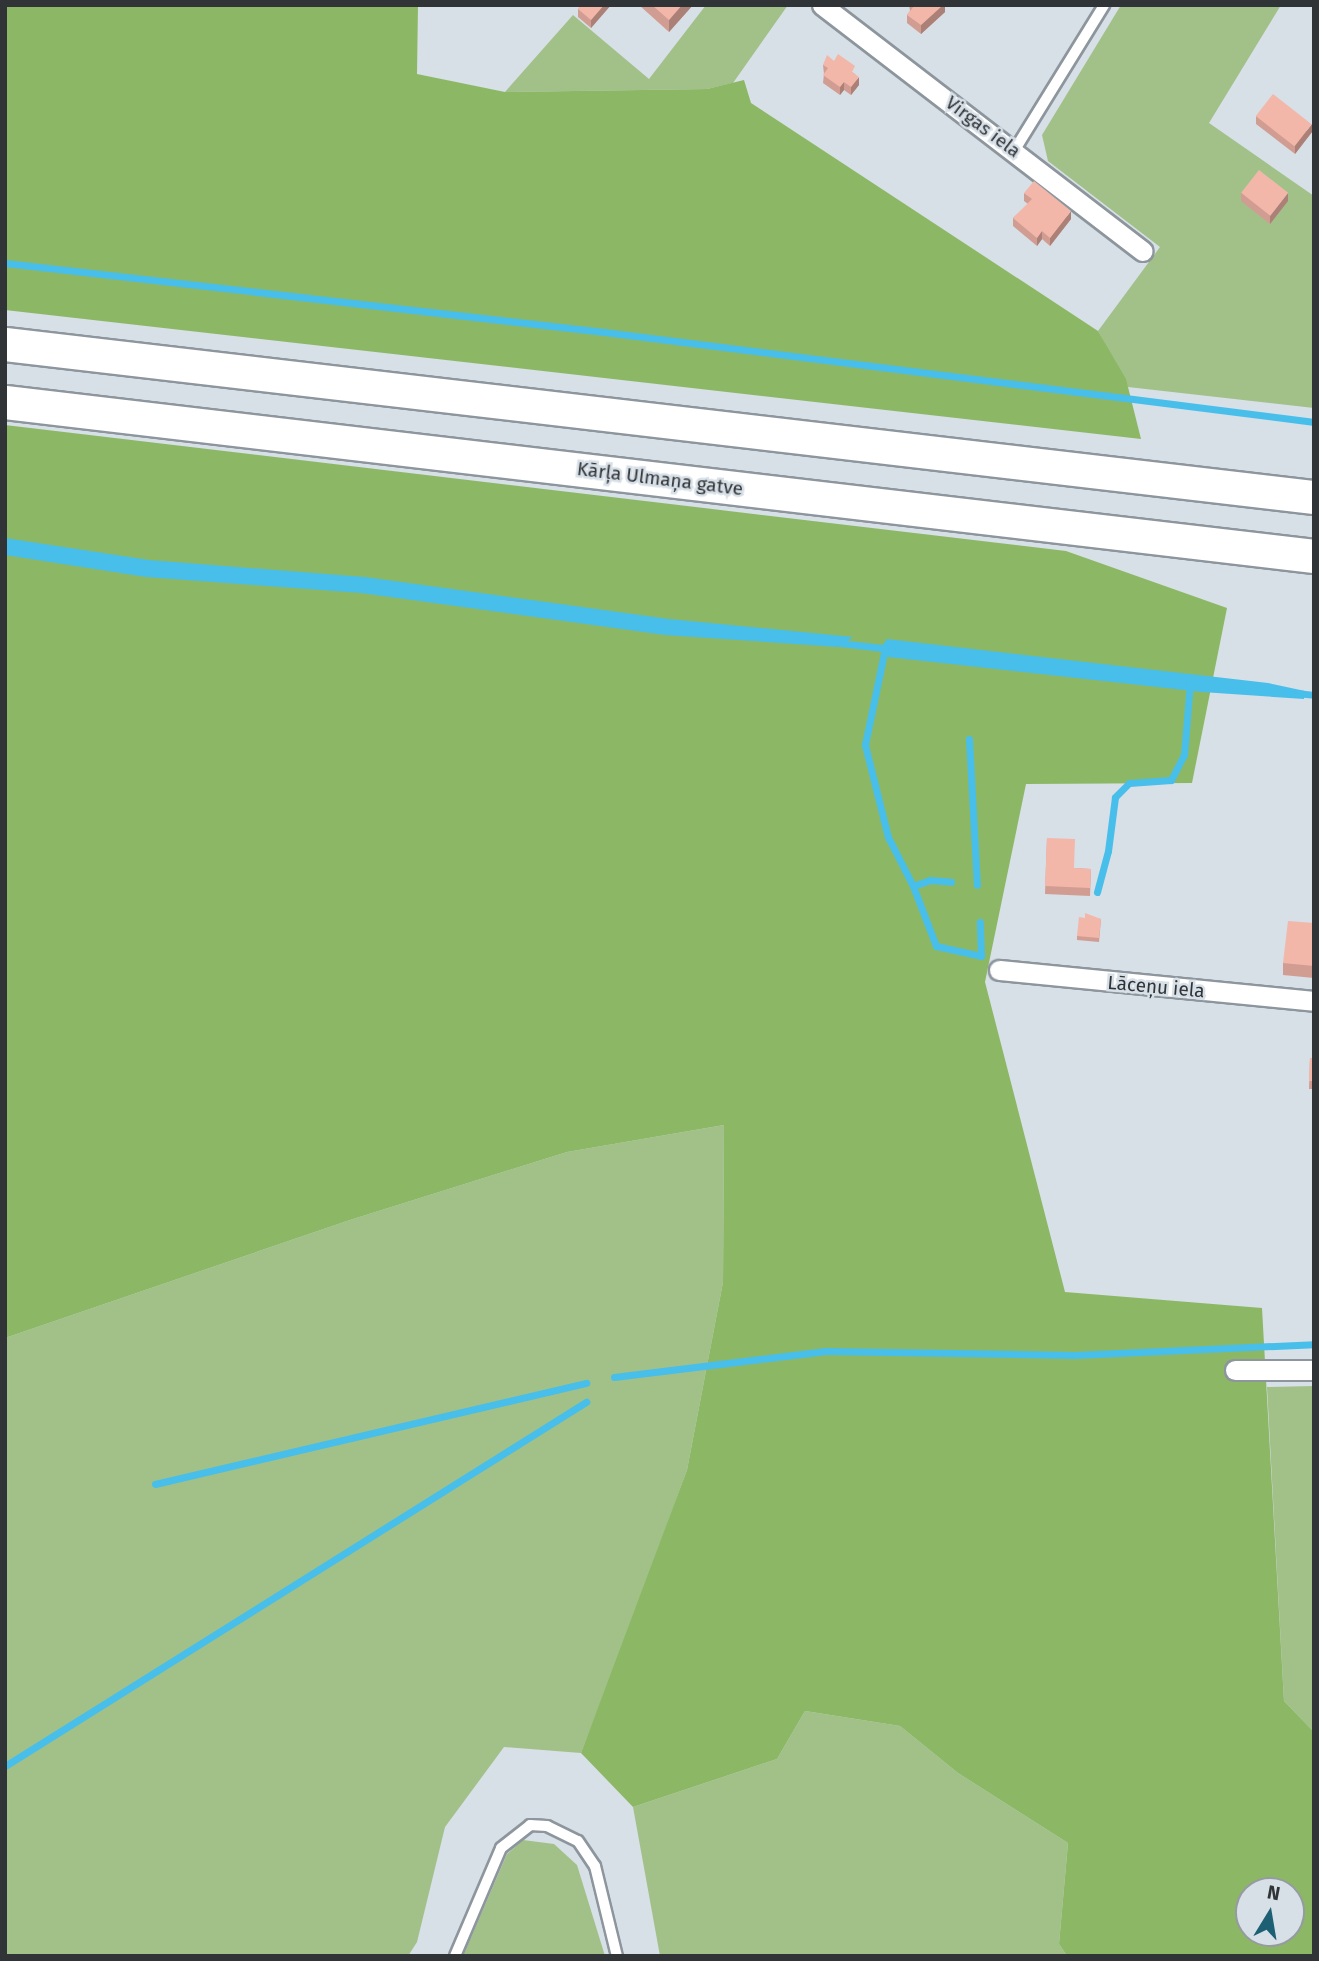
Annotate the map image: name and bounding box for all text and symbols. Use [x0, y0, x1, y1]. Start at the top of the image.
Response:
street label: Virgas iela [941, 91, 1025, 163]
street label: Kārļa Ulmaņa gatve [576, 458, 744, 500]
street label: Lāceņu iela [1106, 971, 1206, 1003]
north arrow [1235, 1877, 1305, 1947]
text: N [1265, 1880, 1282, 1905]

